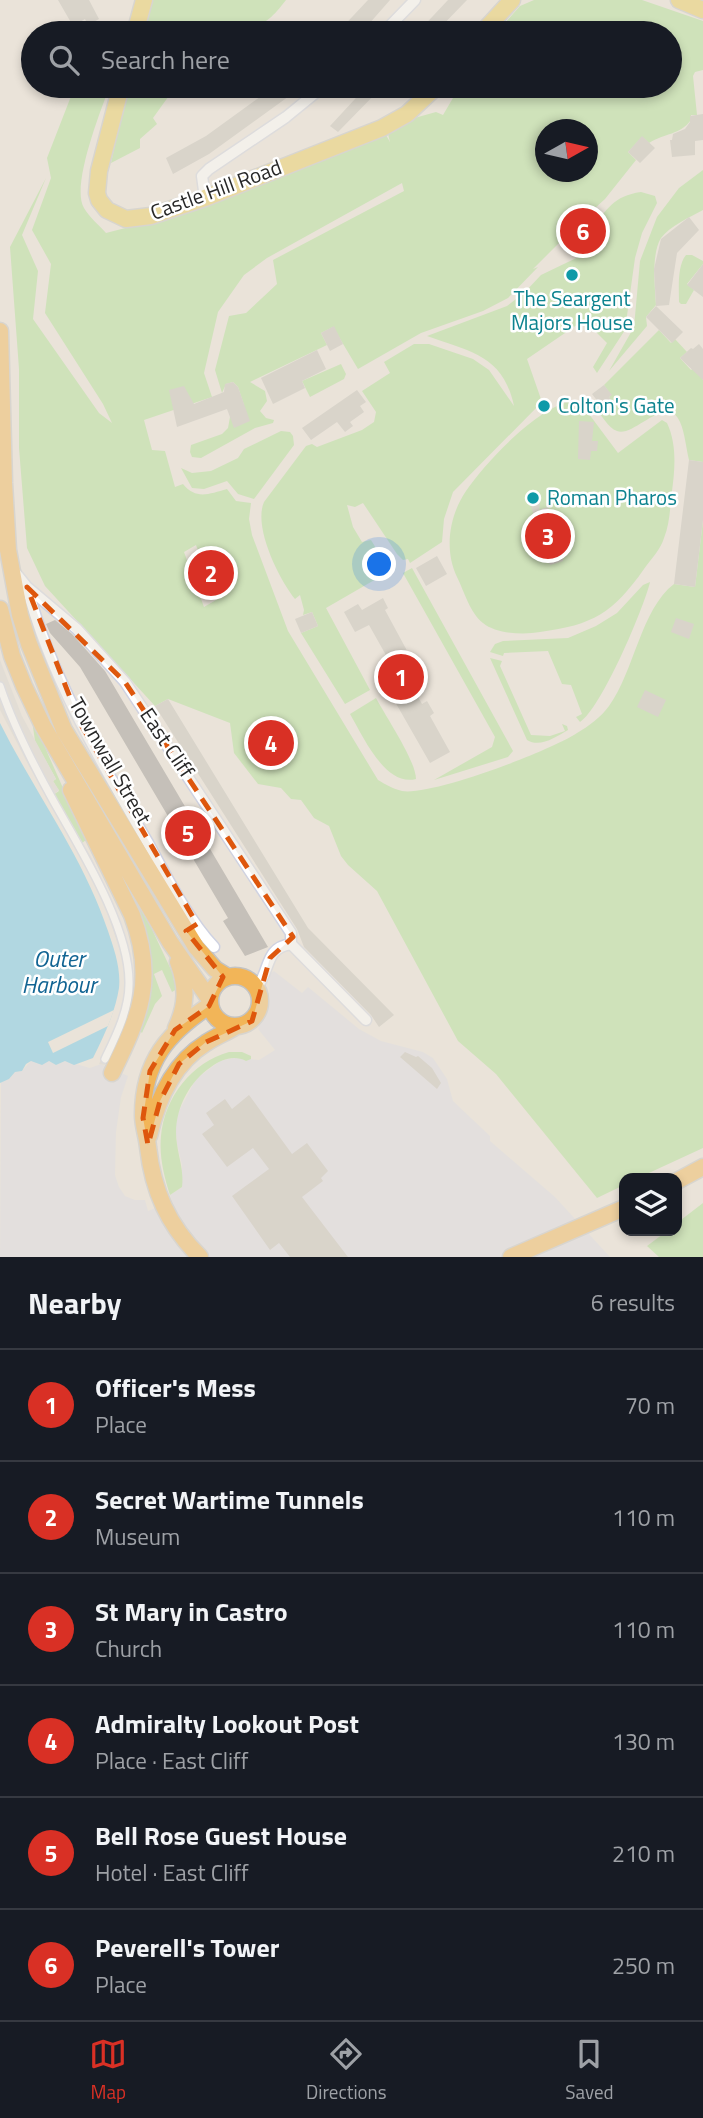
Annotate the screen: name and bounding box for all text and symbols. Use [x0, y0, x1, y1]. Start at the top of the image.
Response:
search box [21, 21, 682, 98]
text: Search here [101, 40, 230, 79]
icon: search [45, 41, 83, 79]
north arrow [535, 119, 598, 182]
street label: Castle Hill Road [145, 150, 286, 228]
pin: 6 [560, 205, 606, 257]
marker: The Seargent Majors House [564, 267, 580, 283]
place label: The Seargent Majors House [511, 282, 633, 338]
place label: Colton's Gate [558, 389, 675, 421]
marker: Colton's Gate [536, 398, 552, 414]
place label: Roman Pharos [547, 481, 677, 513]
marker: Roman Pharos [525, 490, 541, 506]
pin: 3 [525, 510, 571, 562]
pin: 2 [188, 547, 234, 599]
your location [362, 547, 396, 581]
pin: 1 [378, 651, 424, 703]
street label: Townwall Street [61, 691, 161, 831]
street label: East Cliff [133, 701, 203, 784]
pin: 4 [248, 717, 294, 769]
pin: 5 [165, 807, 211, 859]
water label: Outer Harbour [22, 941, 99, 1002]
map controls [619, 1173, 682, 1236]
button: layers [619, 1173, 682, 1236]
text: Nearby [28, 1280, 121, 1326]
text: 6 results [591, 1285, 675, 1320]
text: Officer's Mess [95, 1368, 256, 1407]
text: 1 [45, 1388, 57, 1423]
text: 70 m [625, 1388, 675, 1423]
text: Place [95, 1407, 147, 1442]
text: Secret Wartime Tunnels [95, 1480, 364, 1519]
text: 2 [45, 1500, 57, 1535]
text: 110 m [612, 1500, 675, 1535]
text: Museum [95, 1519, 180, 1554]
text: St Mary in Castro [95, 1592, 288, 1631]
text: 3 [45, 1612, 57, 1647]
text: 110 m [612, 1612, 675, 1647]
text: Church [95, 1631, 162, 1666]
text: Admiralty Lookout Post [95, 1704, 359, 1743]
text: 4 [45, 1724, 57, 1759]
text: 130 m [612, 1724, 675, 1759]
text: Place · East Cliff [95, 1743, 248, 1778]
text: Bell Rose Guest House [95, 1816, 347, 1855]
text: 5 [45, 1836, 57, 1871]
text: 210 m [612, 1836, 675, 1871]
text: Hotel · East Cliff [95, 1855, 249, 1890]
text: Peverell's Tower [95, 1928, 279, 1967]
text: 6 [45, 1948, 57, 1983]
text: 250 m [612, 1948, 675, 1983]
text: Place [95, 1967, 147, 2002]
tab: Map [89, 2035, 127, 2106]
tab: Directions [306, 2035, 387, 2106]
tab: Saved [565, 2035, 614, 2106]

